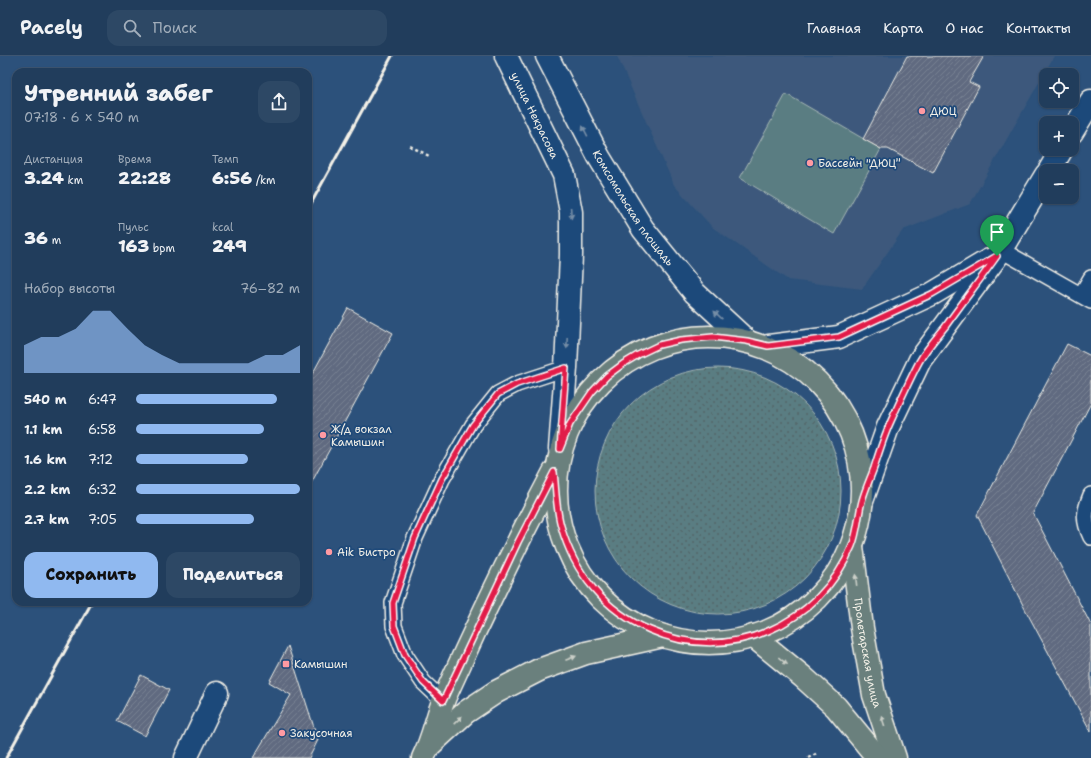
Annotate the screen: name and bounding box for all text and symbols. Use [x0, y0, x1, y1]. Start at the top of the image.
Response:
search box [107, 10, 387, 46]
text: Pacely [20, 15, 83, 40]
icon: search [121, 17, 143, 39]
text: Поиск [153, 18, 197, 38]
text: Главная [807, 19, 861, 37]
text: Карта [883, 19, 923, 37]
text: О нас [945, 19, 984, 37]
text: Контакты [1006, 19, 1071, 37]
map controls [1039, 68, 1079, 204]
button: locate [1039, 68, 1079, 108]
street label: улица Некрасова [507, 70, 562, 161]
text: Утренний забег [24, 79, 213, 108]
button: share [258, 81, 300, 123]
place label: ДЮЦ [930, 104, 957, 119]
marker: ДЮЦ [917, 106, 927, 116]
text: 07:18 · 6 × 540 m [24, 109, 139, 126]
button: + [1039, 116, 1079, 156]
one-way arrow [582, 125, 588, 137]
street label: Комсомольская площадь [589, 147, 678, 269]
text: Дистанция [24, 152, 83, 167]
text: Время [118, 152, 152, 167]
text: Темп [212, 152, 239, 167]
place label: Бассейн "ДЮЦ" [818, 156, 901, 171]
marker: Бассейн "ДЮЦ" [805, 158, 815, 168]
button: − [1039, 164, 1079, 204]
text: 3.24 [24, 167, 64, 189]
text: 22:28 [118, 167, 171, 189]
text: 6:56 [212, 167, 252, 189]
text: km [64, 173, 83, 188]
text: /km [252, 173, 276, 188]
one-way arrow [567, 207, 574, 219]
pin [980, 215, 1014, 256]
text: Пульс [118, 220, 149, 235]
text: kcal [212, 220, 233, 235]
icon: arrive [986, 221, 1008, 243]
text: 36 [24, 227, 48, 249]
text: m [48, 233, 61, 248]
text: 163 [118, 235, 149, 257]
text: 249 [212, 235, 247, 257]
text: bpm [149, 241, 175, 256]
text: Набор высоты [24, 280, 115, 297]
text: 76–82 m [240, 280, 300, 297]
one-way arrow [713, 310, 723, 319]
one-way arrow [564, 337, 571, 349]
text: 540 m [24, 391, 67, 408]
text: 6:47 [88, 391, 117, 408]
text: 1.1 km [24, 421, 62, 438]
text: 6:58 [88, 421, 117, 438]
place label: Ж/д вокзал Камышин [331, 422, 392, 450]
marker: Ж/д вокзал Камышин [318, 430, 328, 440]
text: 1.6 km [24, 451, 67, 468]
text: 7:12 [88, 451, 113, 468]
text: 2.2 km [24, 481, 70, 498]
text: 6:32 [88, 481, 117, 498]
text: 2.7 km [24, 511, 69, 528]
text: 7:05 [88, 511, 117, 528]
place label: Aik Бистро [337, 545, 396, 560]
marker: Aik Бистро [324, 547, 334, 557]
button: Сохранить [24, 552, 158, 598]
button: Поделиться [166, 552, 300, 598]
one-way arrow [853, 574, 859, 586]
street label: Пролетарская улица [851, 597, 885, 710]
one-way arrow [566, 655, 578, 661]
place label: Камышин [294, 657, 348, 672]
one-way arrow [778, 657, 789, 665]
marker: Камышин [281, 659, 291, 669]
one-way arrow [453, 715, 463, 725]
one-way arrow [879, 715, 885, 727]
place label: Закусочная [290, 726, 353, 741]
marker: Закусочная [277, 728, 287, 738]

